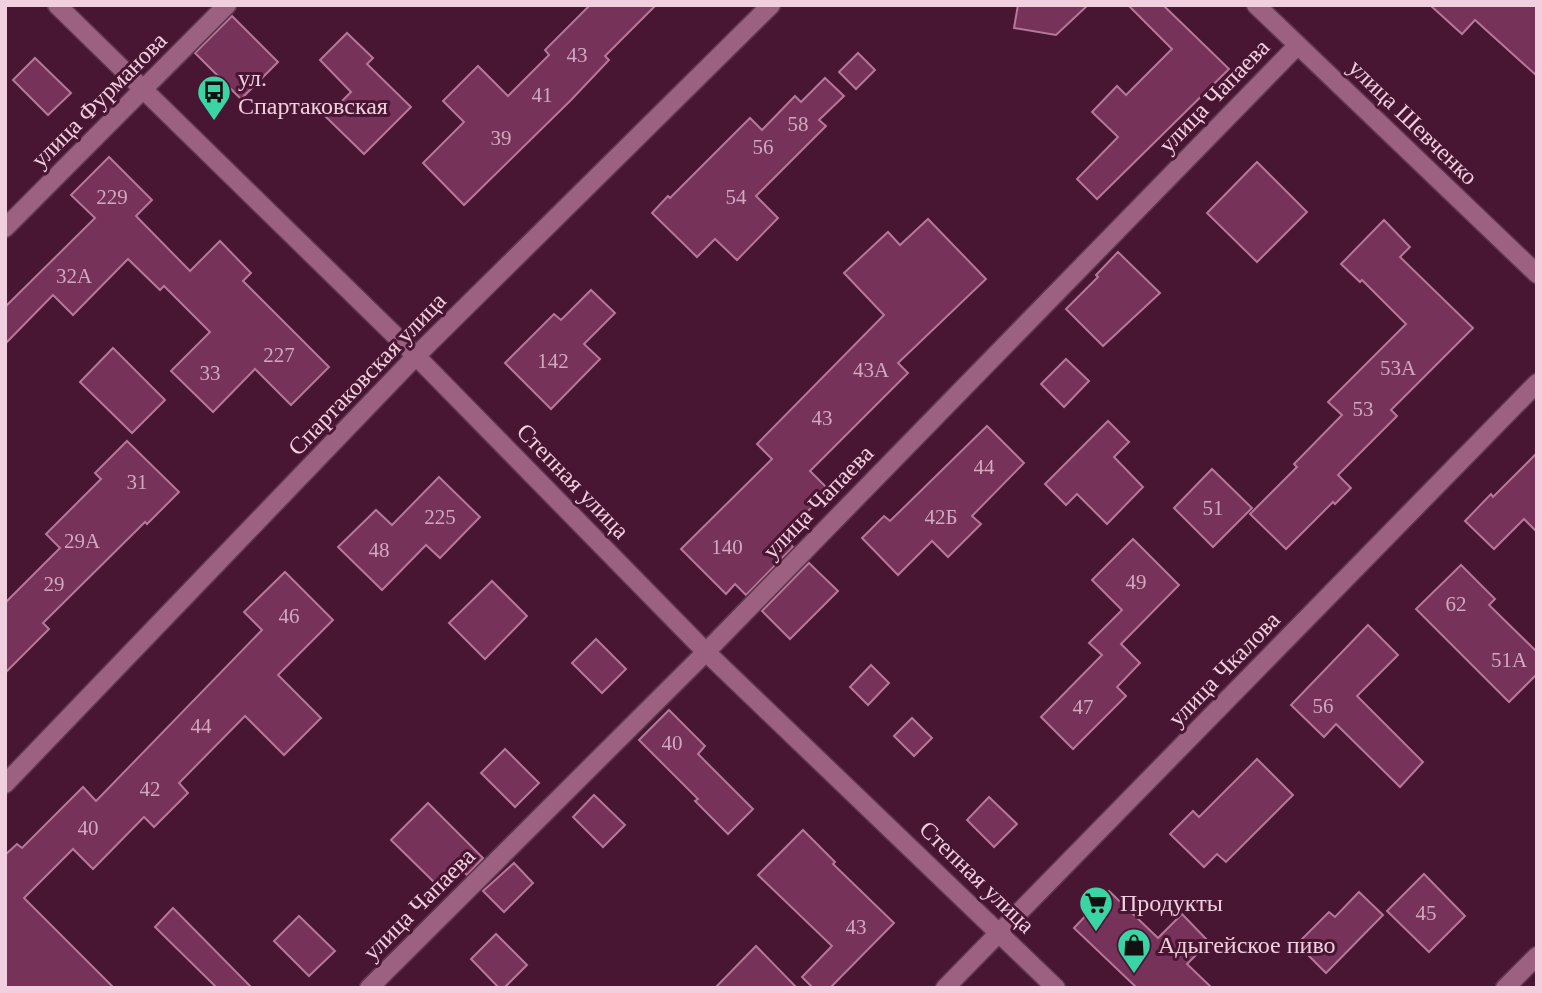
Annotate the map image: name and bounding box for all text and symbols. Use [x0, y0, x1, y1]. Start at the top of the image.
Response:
street label: улица Фурманова [26, 27, 172, 173]
street label: улица Чапаева [1154, 34, 1275, 158]
house number: 43 [567, 43, 588, 67]
street label: улица Шевченко [1343, 54, 1483, 190]
place label: ул. Спартаковская [238, 65, 388, 119]
bus stop icon: ул. Спартаковская [195, 73, 233, 122]
house number: 41 [532, 83, 553, 107]
house number: 58 [788, 112, 809, 136]
house number: 39 [491, 126, 512, 150]
house number: 56 [753, 135, 774, 159]
house number: 229 [96, 185, 128, 209]
house number: 54 [726, 185, 747, 209]
house number: 32А [56, 264, 93, 288]
street label: Спартаковская улица [283, 287, 451, 460]
house number: 227 [263, 343, 295, 367]
house number: 142 [537, 349, 569, 373]
house number: 53А [1380, 356, 1417, 380]
house number: 43А [853, 358, 890, 382]
house number: 33 [200, 361, 221, 385]
house number: 53 [1353, 397, 1374, 421]
house number: 43 [812, 406, 833, 430]
street label: Степная улица [512, 418, 635, 544]
street label: улица Чапаева [758, 440, 879, 564]
house number: 44 [974, 455, 995, 479]
house number: 31 [127, 470, 148, 494]
house number: 51 [1203, 496, 1224, 520]
house number: 225 [424, 505, 456, 529]
house number: 42Б [924, 505, 958, 529]
house number: 29А [64, 529, 101, 553]
house number: 140 [711, 535, 743, 559]
house number: 48 [369, 538, 390, 562]
house number: 49 [1126, 570, 1147, 594]
house number: 29 [44, 572, 65, 596]
house number: 62 [1446, 592, 1467, 616]
house number: 46 [279, 604, 300, 628]
street label: улица Чкалова [1163, 606, 1285, 732]
house number: 51А [1491, 648, 1528, 672]
house number: 56 [1313, 694, 1334, 718]
house number: 47 [1073, 695, 1094, 719]
house number: 44 [191, 714, 212, 738]
house number: 40 [662, 731, 683, 755]
house number: 42 [140, 777, 161, 801]
house number: 40 [78, 816, 99, 840]
street label: Степная улица [914, 816, 1040, 939]
street label: улица Чапаева [358, 843, 480, 965]
supermarket icon: Продукты [1077, 884, 1115, 933]
place label: Продукты [1120, 890, 1223, 916]
house number: 45 [1416, 901, 1437, 925]
house number: 43 [846, 915, 867, 939]
shop icon: Адыгейское пиво [1115, 926, 1153, 975]
place label: Адыгейское пиво [1158, 932, 1336, 958]

